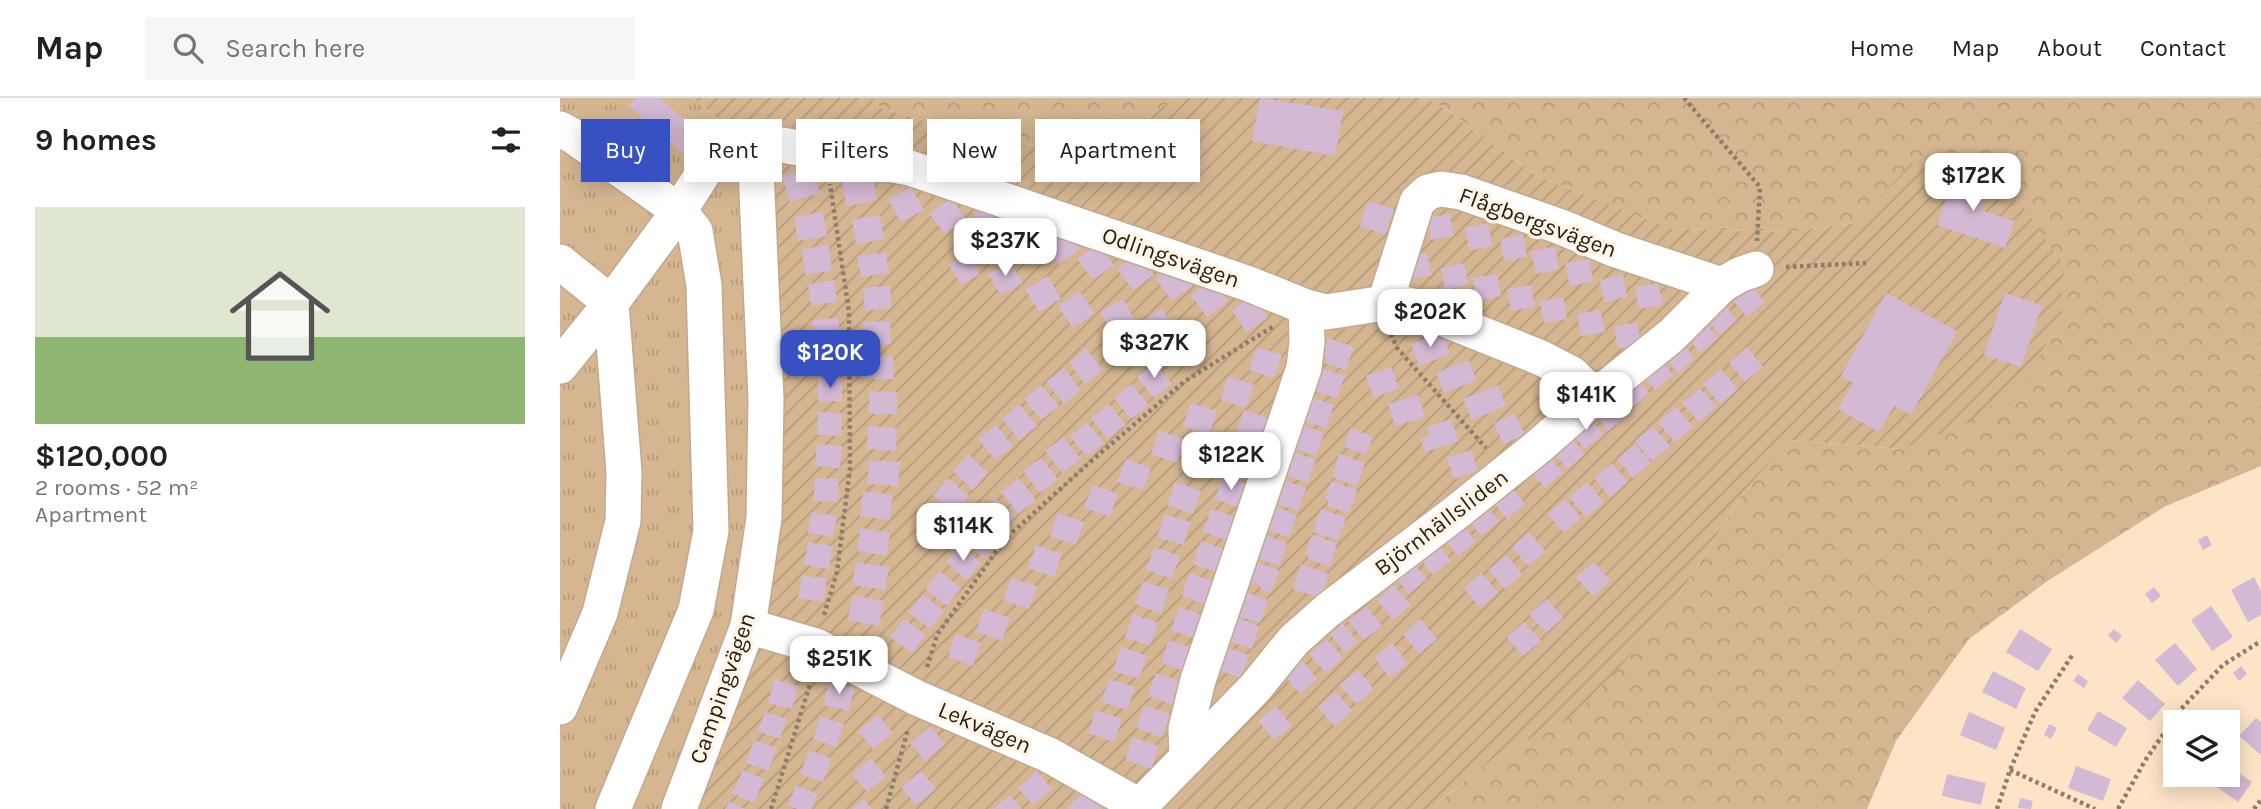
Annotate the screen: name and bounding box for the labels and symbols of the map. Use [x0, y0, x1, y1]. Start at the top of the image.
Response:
pin: $172K [1924, 153, 2022, 213]
street label: Flågbergsvägen [1455, 181, 1620, 263]
pin: $237K [956, 218, 1054, 278]
street label: Odlingsvägen [1099, 221, 1243, 294]
pin: $202K [1381, 289, 1479, 349]
pin: $327K [1105, 320, 1203, 380]
pin: $120K [781, 330, 879, 390]
pin: $141K [1537, 372, 1635, 432]
pin: $122K [1182, 432, 1280, 492]
street label: Björnhällsliden [1369, 463, 1513, 581]
pin: $114K [914, 504, 1012, 563]
street label: Campingvägen [684, 609, 761, 767]
pin: $251K [790, 636, 888, 696]
street label: Lekvägen [934, 696, 1035, 759]

